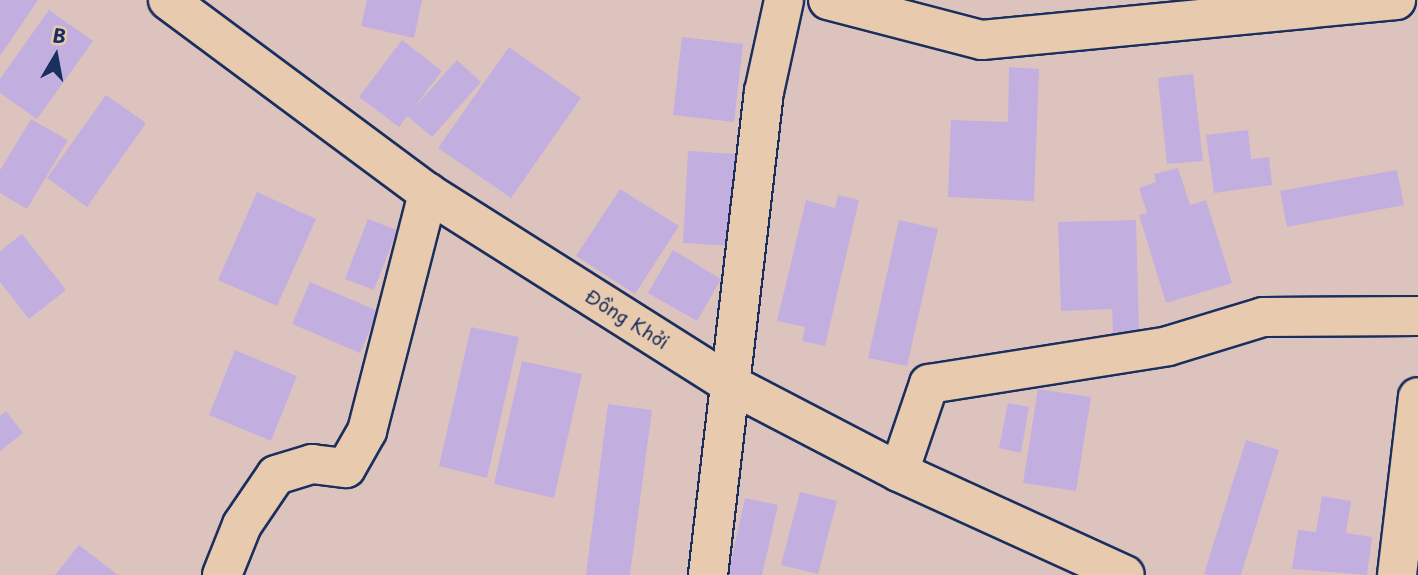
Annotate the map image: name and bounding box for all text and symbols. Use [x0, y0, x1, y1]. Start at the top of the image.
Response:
text: B [51, 20, 68, 50]
north arrow [21, 21, 91, 91]
street label: Đồng Khởi [582, 285, 672, 353]

